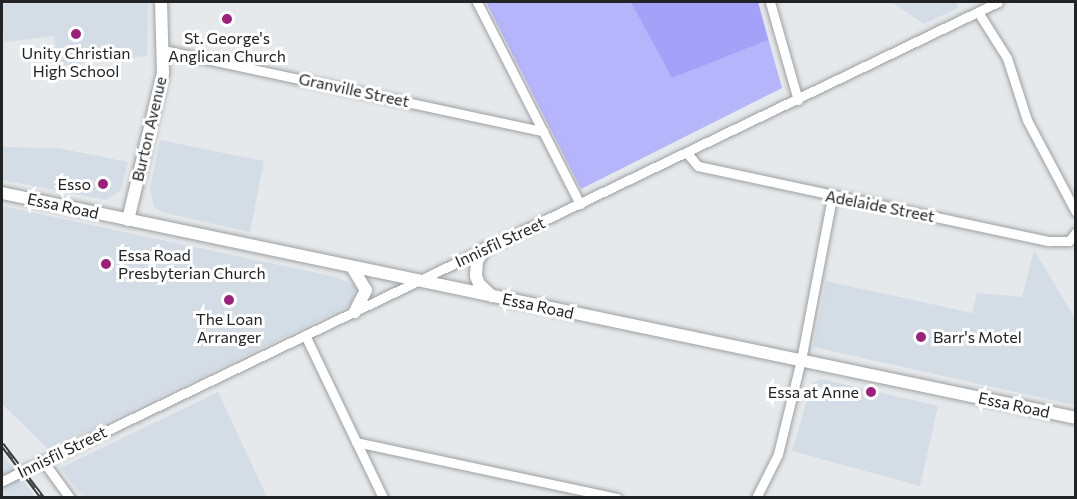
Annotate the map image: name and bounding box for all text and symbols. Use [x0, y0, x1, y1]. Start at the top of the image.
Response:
marker: St. George's Anglican Church [220, 12, 234, 26]
marker: Unity Christian High School [69, 27, 83, 41]
place label: St. George's Anglican Church [168, 28, 286, 66]
place label: Unity Christian High School [22, 43, 130, 81]
street label: Granville Street [297, 69, 411, 111]
street label: Burton Avenue [128, 75, 170, 183]
place label: Esso [57, 174, 91, 194]
marker: Esso [96, 177, 110, 191]
street label: Adelaide Street [824, 186, 936, 226]
street label: Essa Road [25, 189, 101, 223]
street label: Innisfil Street [452, 213, 548, 271]
place label: Essa Road Presbyterian Church [118, 245, 266, 283]
marker: Essa Road Presbyterian Church [99, 257, 113, 271]
street label: Essa Road [500, 289, 576, 323]
marker: The Loan Arranger [222, 293, 236, 307]
place label: The Loan Arranger [195, 309, 263, 347]
place label: Barr's Motel [933, 327, 1022, 347]
marker: Barr's Motel [914, 330, 928, 344]
place label: Essa at Anne [768, 382, 859, 402]
marker: Essa at Anne [864, 385, 878, 399]
street label: Essa Road [976, 388, 1052, 422]
street label: Innisfil Street [14, 422, 110, 482]

